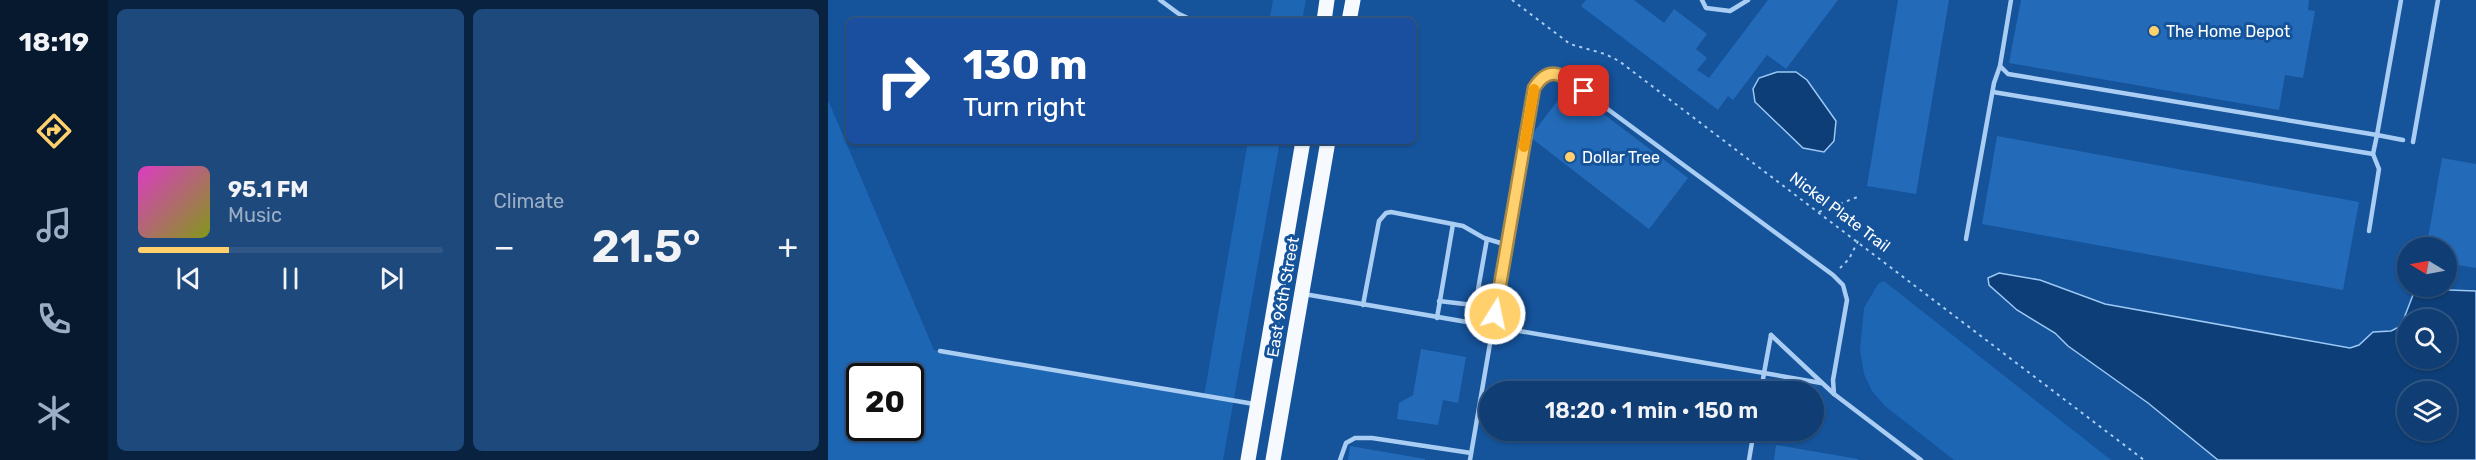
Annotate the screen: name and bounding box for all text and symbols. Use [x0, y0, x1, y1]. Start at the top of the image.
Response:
place label: The Home Depot [2166, 22, 2290, 41]
marker: The Home Depot [2147, 24, 2161, 38]
text: 18:19 [19, 26, 89, 58]
text: 130 m [963, 40, 1088, 90]
icon: right [864, 42, 942, 120]
pin [1558, 65, 1609, 116]
icon: arrive [1567, 74, 1600, 107]
text: Turn right [963, 91, 1086, 123]
icon: directions [33, 110, 75, 152]
place label: Dollar Tree [1582, 148, 1660, 167]
marker: Dollar Tree [1563, 150, 1577, 164]
street label: Nickel Plate Trail [1786, 168, 1894, 256]
text: 95.1 FM [228, 176, 308, 203]
text: Climate [494, 189, 564, 213]
text: Music [228, 203, 282, 227]
icon: music [33, 204, 75, 246]
text: 21.5° [592, 220, 701, 273]
text: − [494, 227, 515, 266]
text: + [777, 227, 798, 266]
street label: East 96th Street [1263, 235, 1303, 359]
north arrow [2397, 237, 2457, 297]
map controls [2397, 237, 2457, 441]
icon: previous [172, 262, 205, 295]
icon: pause [274, 262, 307, 295]
icon: next [375, 262, 408, 295]
position arrow [1463, 282, 1527, 346]
icon: phone [33, 298, 75, 340]
button: search [2397, 309, 2457, 369]
speed limit sign: 20 [846, 363, 924, 441]
button: layers [2397, 381, 2457, 441]
icon: climate [33, 392, 75, 434]
text: 18:20 · 1 min · 150 m [1545, 397, 1758, 424]

